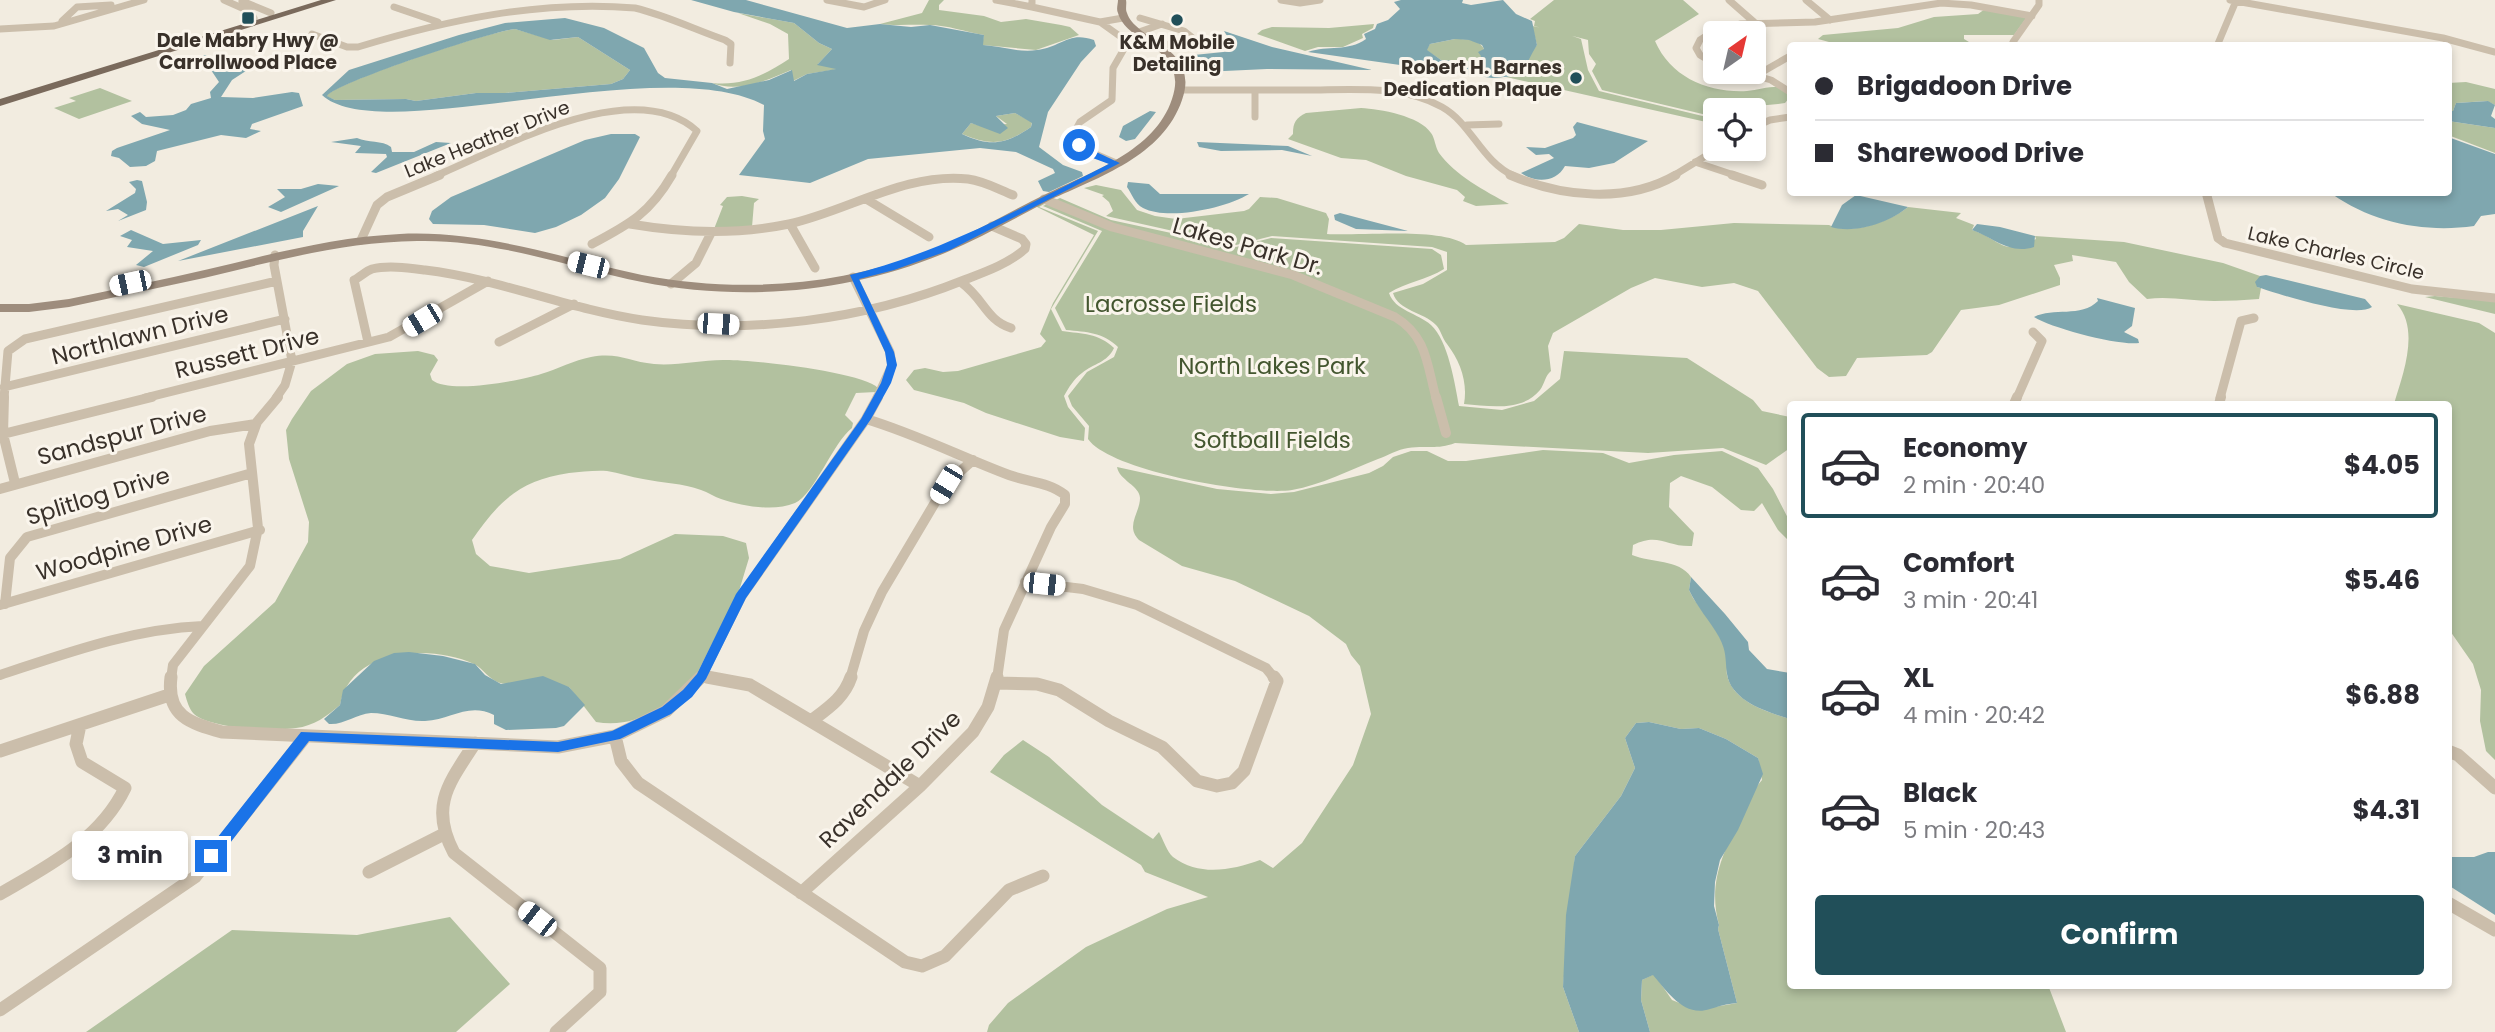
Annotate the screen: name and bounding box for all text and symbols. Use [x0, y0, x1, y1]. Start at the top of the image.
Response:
marker: Dale Mabry Hwy @ Carrollwood Place [240, 10, 256, 26]
marker: K&M Mobile Detailing [1169, 12, 1185, 28]
north arrow [1703, 21, 1766, 84]
map controls [1703, 21, 1766, 161]
place label: Dale Mabry Hwy @ Carrollwood Place [157, 27, 339, 76]
place label: K&M Mobile Detailing [1119, 29, 1235, 78]
place label: Robert H. Barnes Dedication Plaque [1384, 54, 1562, 103]
text: Brigadoon Drive [1857, 68, 2072, 104]
marker: Robert H. Barnes Dedication Plaque [1568, 70, 1584, 86]
street label: Lake Heather Drive [400, 93, 574, 185]
button: locate [1703, 98, 1766, 161]
route start [1063, 129, 1095, 161]
text: Sharewood Drive [1857, 135, 2084, 171]
street label: Lakes Park Dr. [1169, 209, 1327, 283]
street label: Lake Charles Circle [2245, 220, 2427, 286]
car [566, 250, 611, 280]
car [108, 268, 153, 298]
park label: Lacrosse Fields [1085, 288, 1257, 320]
street label: Northlawn Drive [48, 298, 232, 372]
car [399, 300, 446, 340]
car [697, 312, 740, 336]
street label: Russett Drive [172, 320, 322, 386]
park label: North Lakes Park [1178, 350, 1366, 382]
street label: Sandspur Drive [34, 397, 210, 473]
park label: Softball Fields [1193, 424, 1351, 456]
text: Economy [1903, 430, 2027, 466]
icon: car [1819, 434, 1882, 497]
text: $4.05 [2344, 447, 2420, 483]
street label: Splitlog Drive [22, 459, 174, 533]
car [927, 461, 966, 507]
text: 2 min · 20:40 [1903, 469, 2045, 501]
street label: Woodpine Drive [32, 508, 216, 588]
text: Comfort [1903, 545, 2015, 581]
icon: car [1819, 549, 1882, 612]
text: $5.46 [2344, 562, 2420, 598]
car [1023, 571, 1066, 597]
text: 3 min · 20:41 [1903, 584, 2038, 616]
text: XL [1903, 660, 1934, 696]
icon: car [1819, 664, 1882, 727]
text: $6.88 [2345, 677, 2420, 713]
text: 4 min · 20:42 [1903, 699, 2045, 731]
street label: Ravendale Drive [812, 703, 968, 855]
text: Black [1903, 775, 1977, 811]
icon: car [1819, 779, 1882, 842]
text: $4.31 [2352, 792, 2420, 828]
text: 5 min · 20:43 [1903, 814, 2045, 846]
callout: 3 min [71, 832, 186, 880]
text: 3 min [97, 839, 163, 871]
route end [195, 840, 227, 872]
button: Confirm [1815, 895, 2424, 975]
car [514, 898, 561, 940]

